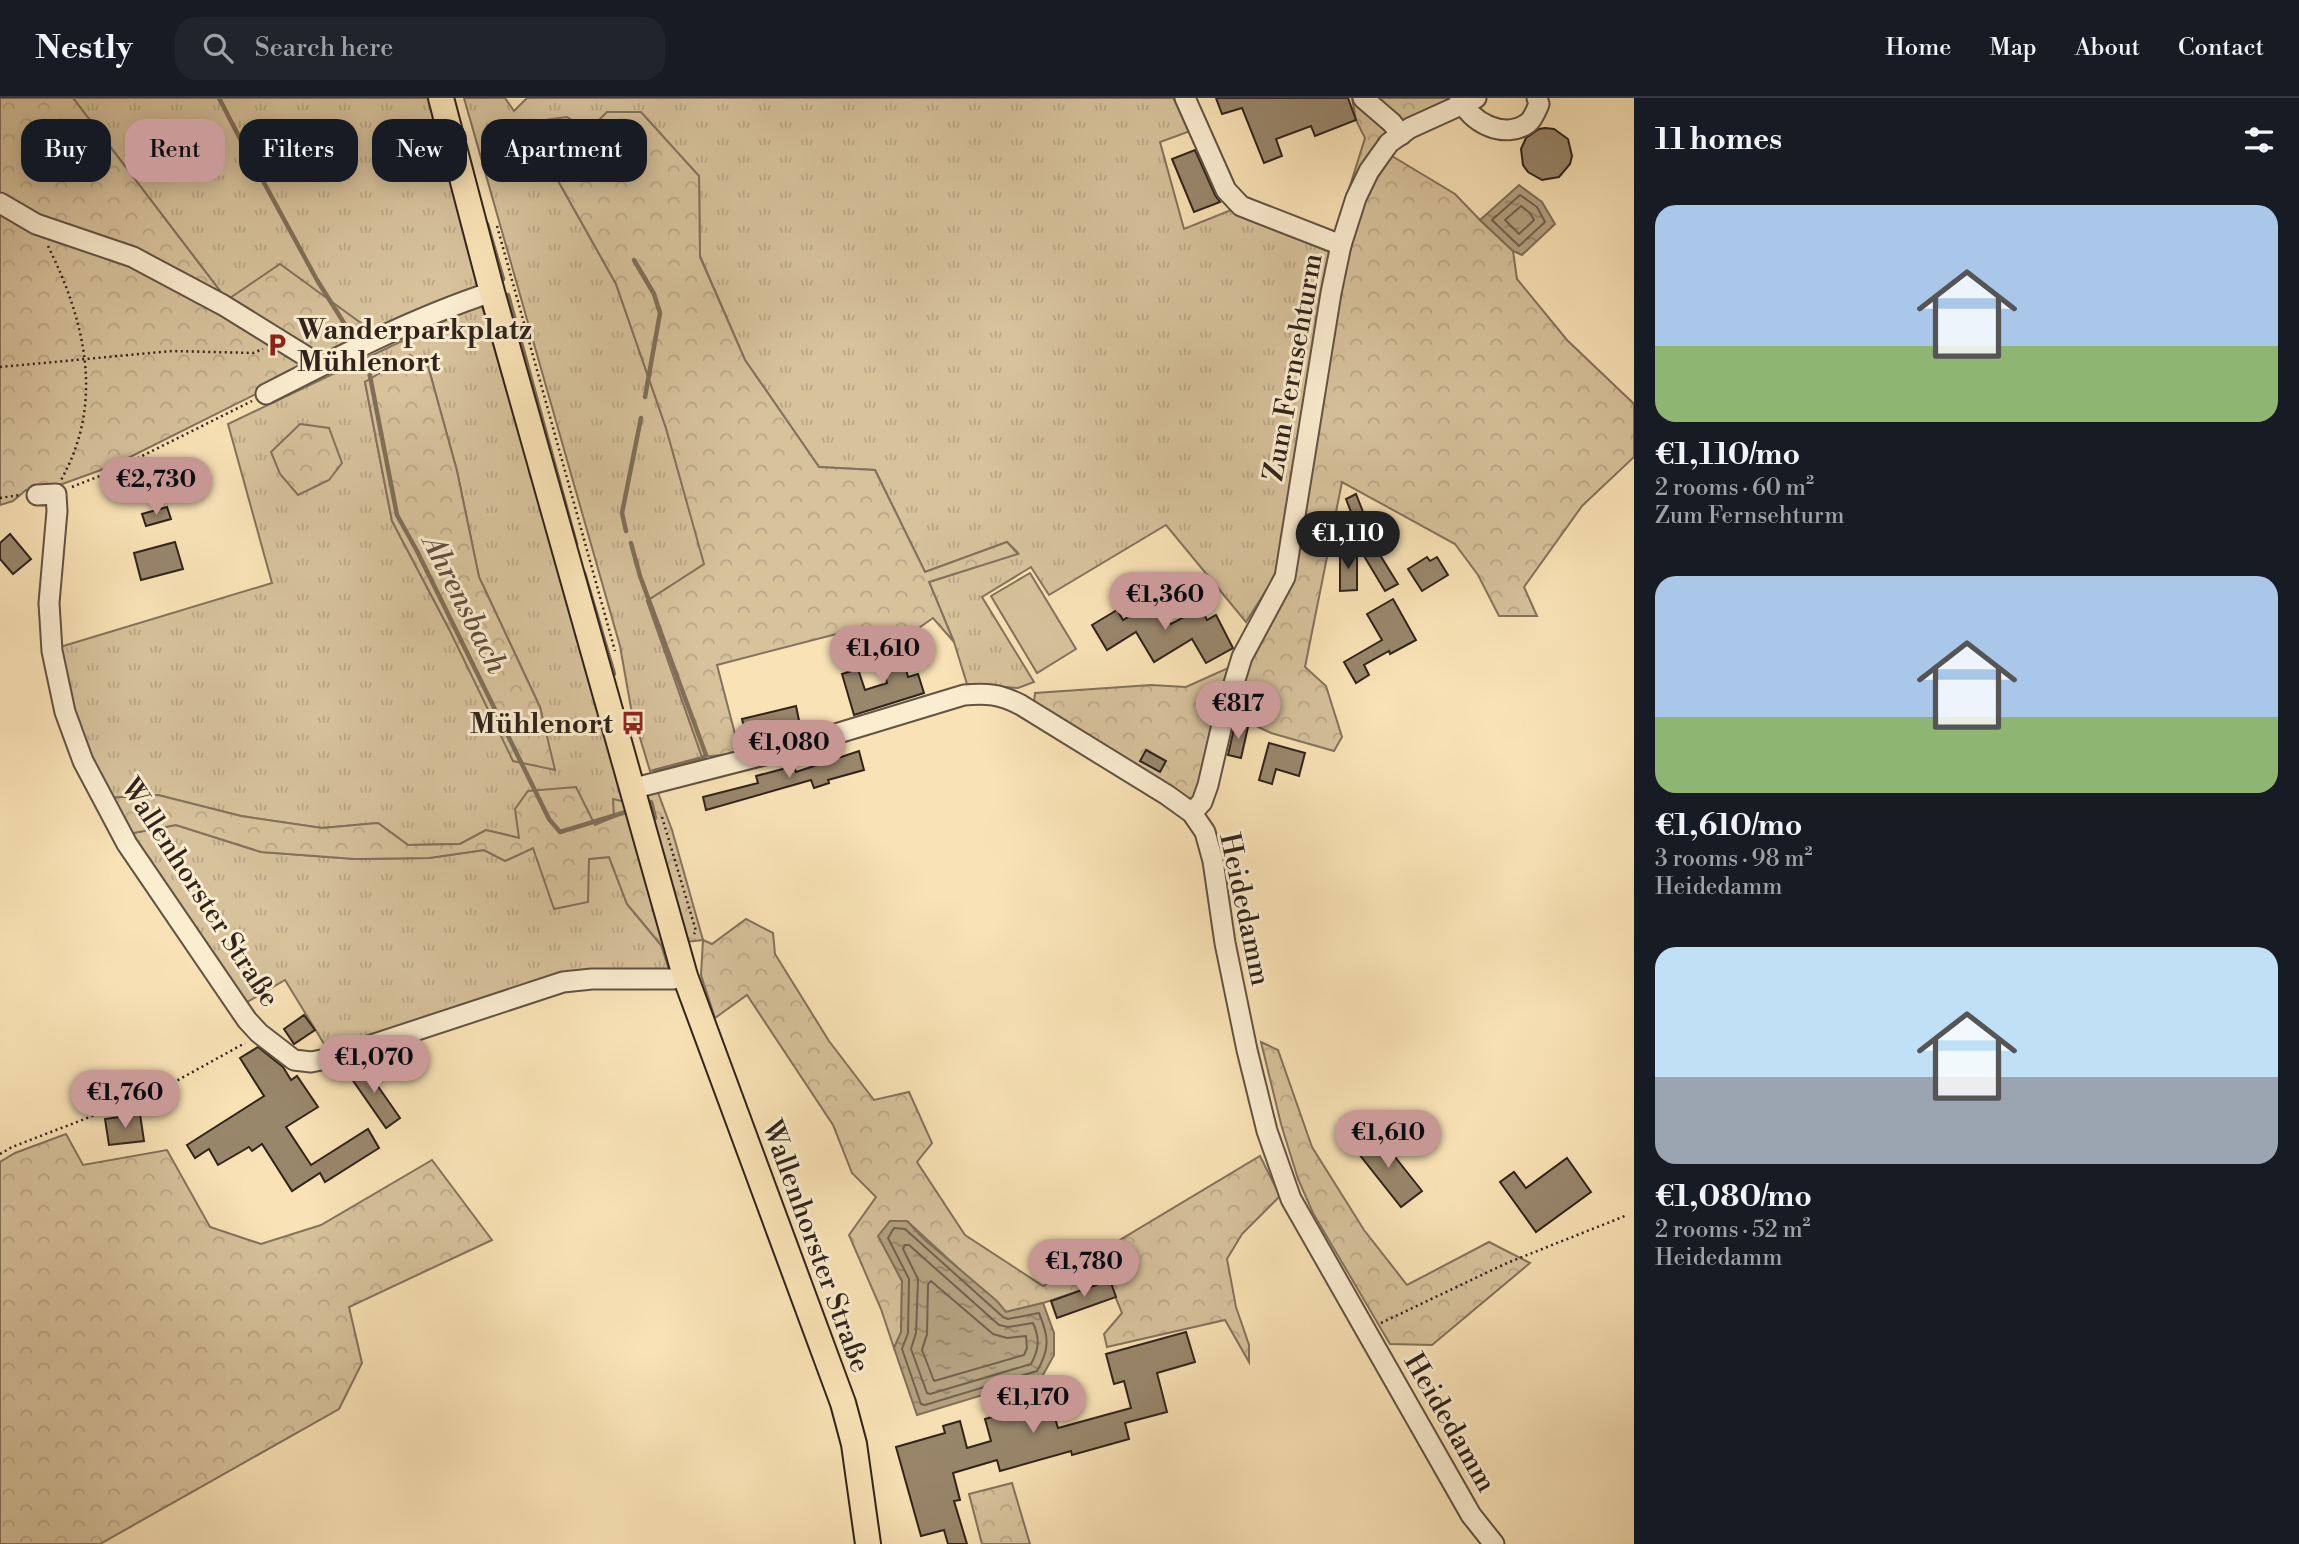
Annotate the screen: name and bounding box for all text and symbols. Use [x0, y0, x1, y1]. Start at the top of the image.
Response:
search box [175, 17, 665, 80]
text: Nestly [35, 28, 133, 69]
icon: search [199, 29, 237, 67]
text: Search here [255, 32, 393, 64]
text: Home [1886, 33, 1951, 63]
text: Map [1989, 33, 2037, 63]
text: About [2075, 33, 2140, 63]
text: Contact [2178, 33, 2264, 63]
chip: Buy [21, 119, 111, 182]
chip: Rent [125, 119, 225, 182]
chip: Filters [239, 119, 358, 182]
chip: New [372, 119, 467, 182]
chip: Apartment [481, 119, 647, 182]
text: 11 homes [1655, 121, 1782, 159]
icon: filters [2240, 121, 2278, 159]
street label: Zum Fernsehturm [1256, 251, 1331, 484]
icon: home [1904, 251, 2030, 377]
place label: Wanderparkplatz Mühlenort [296, 313, 532, 380]
parking icon: Wanderparkplatz Mühlenort [263, 331, 291, 359]
text: €1,110/mo [1655, 436, 1800, 474]
pin: €2,730 [99, 458, 213, 517]
text: €2,730 [116, 466, 196, 494]
text: 2 rooms · 60 m² [1655, 474, 1814, 502]
text: Zum Fernsehturm [1655, 502, 1844, 530]
pin: €1,110 [1291, 512, 1405, 571]
text: €1,110 [1312, 520, 1384, 548]
water label: Ahrensbach [412, 526, 515, 681]
pin: €1,360 [1108, 573, 1222, 632]
text: €1,360 [1126, 581, 1204, 609]
icon: home [1904, 622, 2030, 748]
pin: €1,610 [826, 626, 940, 686]
text: €1,610 [846, 635, 920, 663]
pin: €817 [1197, 682, 1279, 741]
text: €817 [1212, 690, 1264, 718]
place label: Mühlenort [470, 707, 614, 742]
bus stop icon: Mühlenort [619, 709, 647, 737]
pin: €1,080 [732, 720, 846, 780]
text: €1,080 [748, 729, 830, 757]
street label: Wallenhorster Straße [112, 771, 287, 1014]
text: €1,610/mo [1655, 807, 1803, 845]
street label: Heidedamm [1211, 830, 1278, 989]
text: 3 rooms · 98 m² [1655, 845, 1812, 873]
text: Heidedamm [1655, 873, 1782, 901]
icon: home [1904, 993, 2030, 1119]
pin: €1,070 [317, 1035, 431, 1095]
text: €1,070 [334, 1044, 414, 1072]
pin: €1,760 [68, 1070, 182, 1130]
text: €1,760 [86, 1079, 164, 1107]
pin: €1,610 [1331, 1110, 1445, 1170]
street label: Wallenhorster Straße [753, 1115, 878, 1377]
text: €1,610 [1351, 1119, 1425, 1147]
text: €1,080/mo [1655, 1178, 1812, 1216]
text: 2 rooms · 52 m² [1655, 1216, 1811, 1244]
pin: €1,780 [1027, 1240, 1141, 1299]
text: Heidedamm [1655, 1244, 1782, 1272]
text: €1,780 [1045, 1248, 1123, 1276]
street label: Heidedamm [1396, 1347, 1504, 1499]
pin: €1,170 [976, 1376, 1090, 1435]
text: €1,170 [997, 1384, 1069, 1412]

